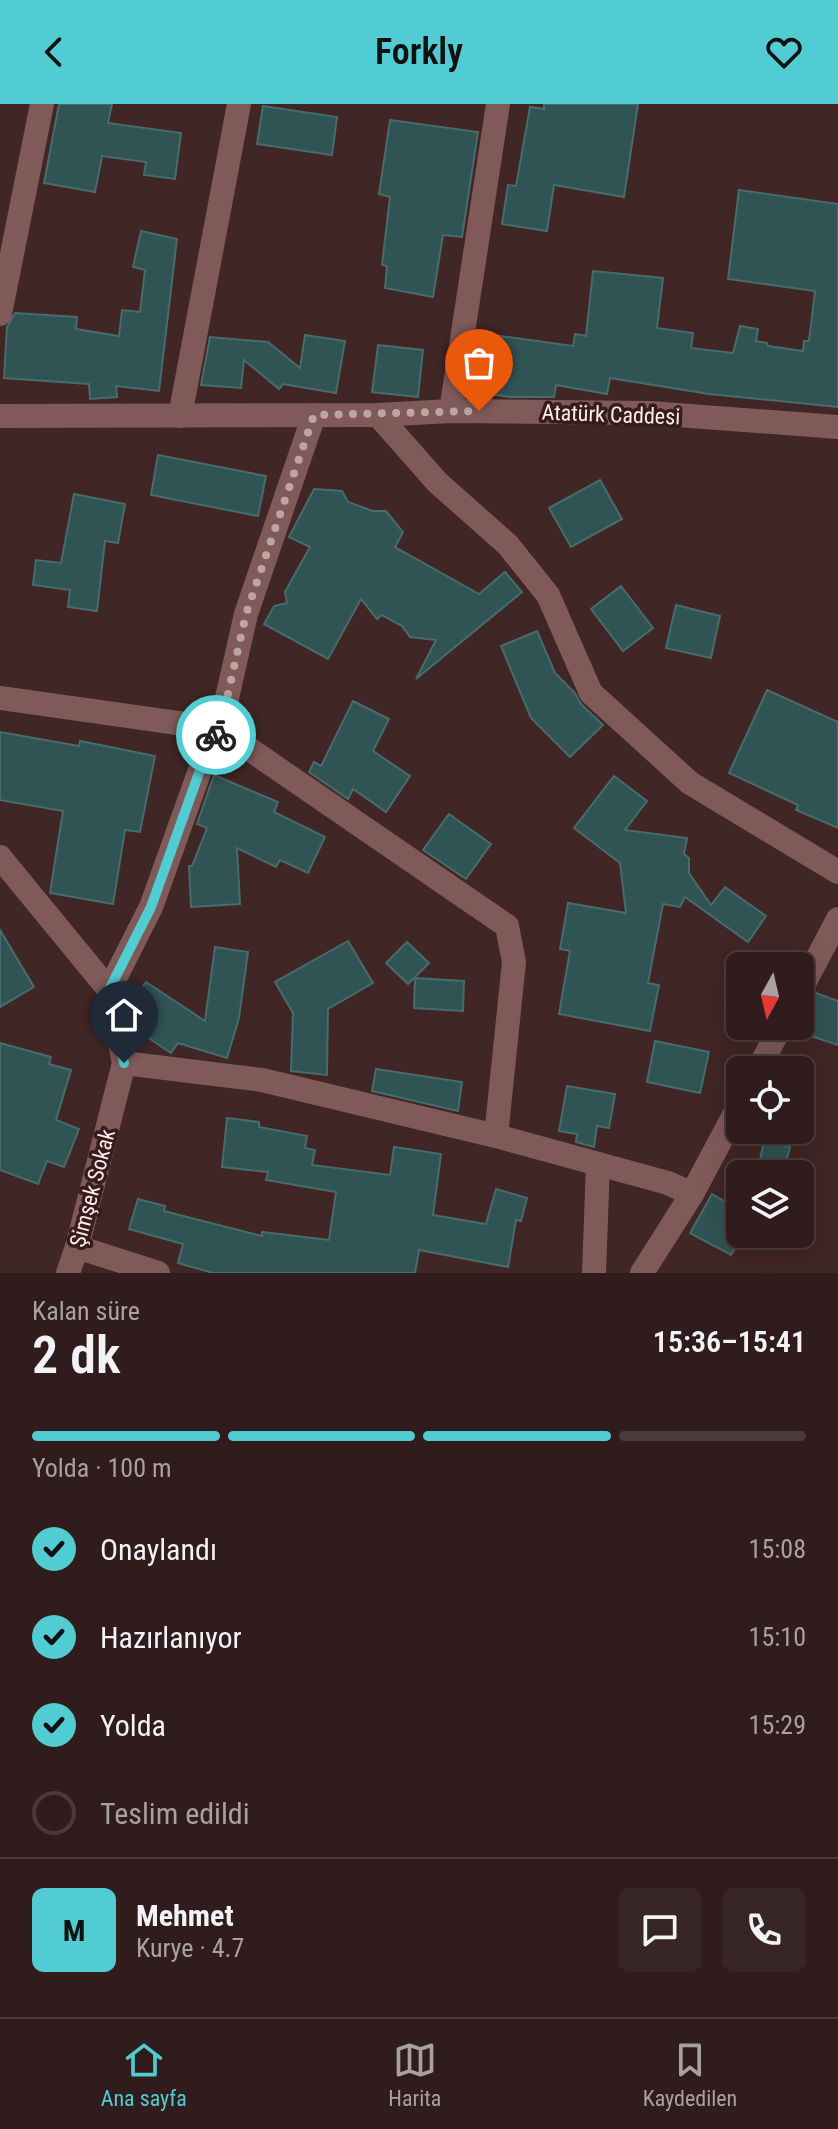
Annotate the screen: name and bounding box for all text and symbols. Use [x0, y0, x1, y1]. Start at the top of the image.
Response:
icon: back [32, 30, 76, 74]
icon: heart [762, 30, 806, 74]
text: Forkly [375, 31, 463, 73]
pin [445, 329, 513, 411]
icon: bag [457, 341, 501, 385]
street label: Atatürk Caddesi [541, 400, 681, 429]
courier [176, 695, 256, 775]
icon: bike [194, 713, 238, 757]
north arrow [726, 952, 814, 1040]
map controls [726, 952, 814, 1248]
pin [90, 981, 158, 1063]
icon: home [102, 993, 146, 1037]
button: locate [726, 1056, 814, 1144]
street label: Şimşek Sokak [65, 1126, 120, 1250]
button: layers [726, 1160, 814, 1248]
text: Kalan süre [32, 1296, 140, 1326]
text: 15:36–15:41 [653, 1324, 806, 1359]
text: 2 dk [32, 1325, 120, 1386]
text: Yolda · 100 m [32, 1453, 172, 1483]
icon: check [32, 1527, 76, 1571]
text: Onaylandı [100, 1532, 217, 1567]
text: 15:08 [749, 1534, 806, 1564]
icon: check [32, 1615, 76, 1659]
text: Hazırlanıyor [100, 1620, 242, 1655]
text: 15:10 [749, 1622, 806, 1652]
icon: check [32, 1703, 76, 1747]
text: Yolda [100, 1708, 166, 1743]
text: 15:29 [749, 1710, 806, 1740]
text: Teslim edildi [100, 1796, 250, 1831]
button: chat [618, 1888, 702, 1972]
button: phone [722, 1888, 806, 1972]
text: Mehmet [136, 1898, 234, 1933]
text: M [63, 1913, 85, 1948]
text: Kurye · 4.7 [136, 1933, 244, 1963]
tab: Ana sayfa [101, 2038, 187, 2111]
tab: Harita [388, 2038, 441, 2111]
tab: Kaydedilen [643, 2038, 737, 2111]

